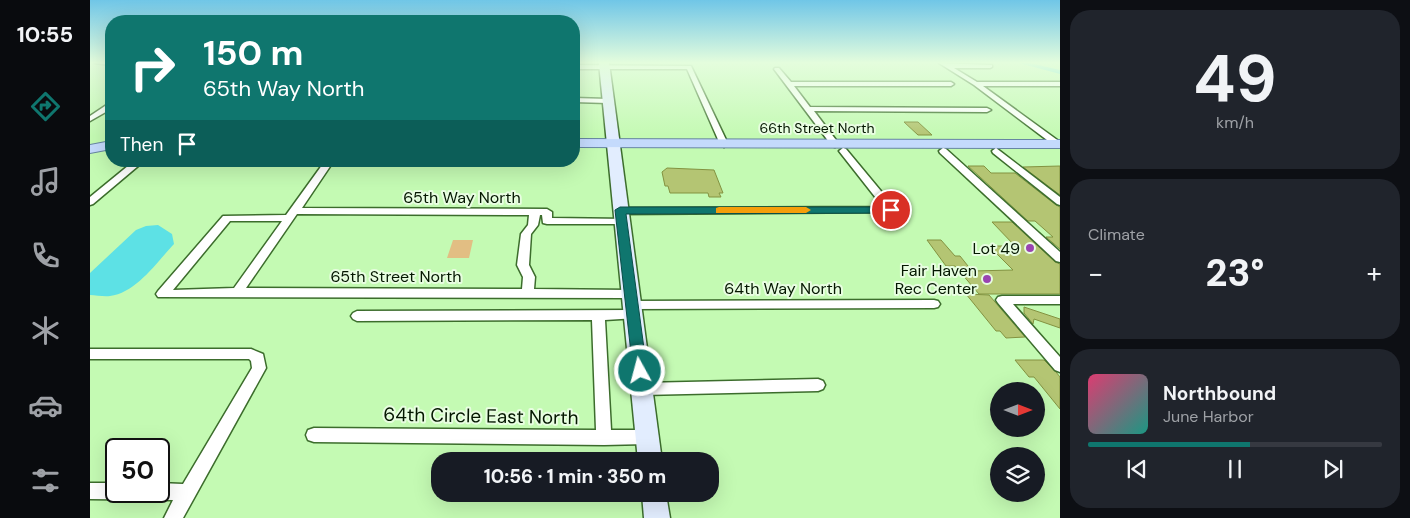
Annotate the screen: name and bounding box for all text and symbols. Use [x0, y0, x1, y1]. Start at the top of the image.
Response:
text: 10:55 [17, 20, 73, 49]
text: 150 m [203, 30, 303, 76]
icon: right [120, 35, 185, 100]
text: 49 [1193, 37, 1277, 121]
text: 65th Way North [203, 74, 365, 103]
icon: directions [28, 89, 63, 124]
text: km/h [1216, 112, 1254, 133]
street label: 66th Street North [760, 119, 874, 137]
icon: arrive [173, 130, 201, 158]
text: Then [120, 132, 163, 157]
icon: music [28, 164, 63, 199]
street label: 65th Way North [403, 187, 521, 208]
pin [870, 189, 912, 231]
icon: arrive [877, 196, 905, 224]
text: Climate [1088, 224, 1145, 245]
icon: phone [28, 238, 63, 273]
place label: Lot 49 [972, 238, 1020, 259]
marker: Lot 49 [1024, 242, 1036, 254]
text: 23° [1206, 248, 1264, 298]
text: − [1088, 255, 1103, 292]
text: + [1367, 255, 1382, 292]
place label: Fair Haven Rec Center [895, 260, 977, 299]
street label: 65th Street North [331, 266, 461, 287]
marker: Fair Haven Rec Center [981, 273, 993, 285]
street label: 64th Way North [724, 278, 842, 299]
icon: climate [28, 313, 63, 348]
position arrow [613, 344, 665, 396]
text: Northbound [1163, 381, 1276, 406]
north arrow [990, 382, 1045, 438]
map controls [990, 382, 1045, 502]
icon: car [28, 388, 63, 423]
street label: 64th Circle East North [383, 402, 579, 430]
text: June Harbor [1163, 406, 1254, 427]
speed limit sign: 50 [105, 438, 170, 503]
button: layers [990, 447, 1045, 502]
icon: previous [1123, 455, 1151, 483]
icon: pause [1221, 455, 1249, 483]
icon: next [1319, 455, 1347, 483]
icon: filters [28, 463, 63, 498]
text: 10:56 · 1 min · 350 m [484, 464, 666, 489]

